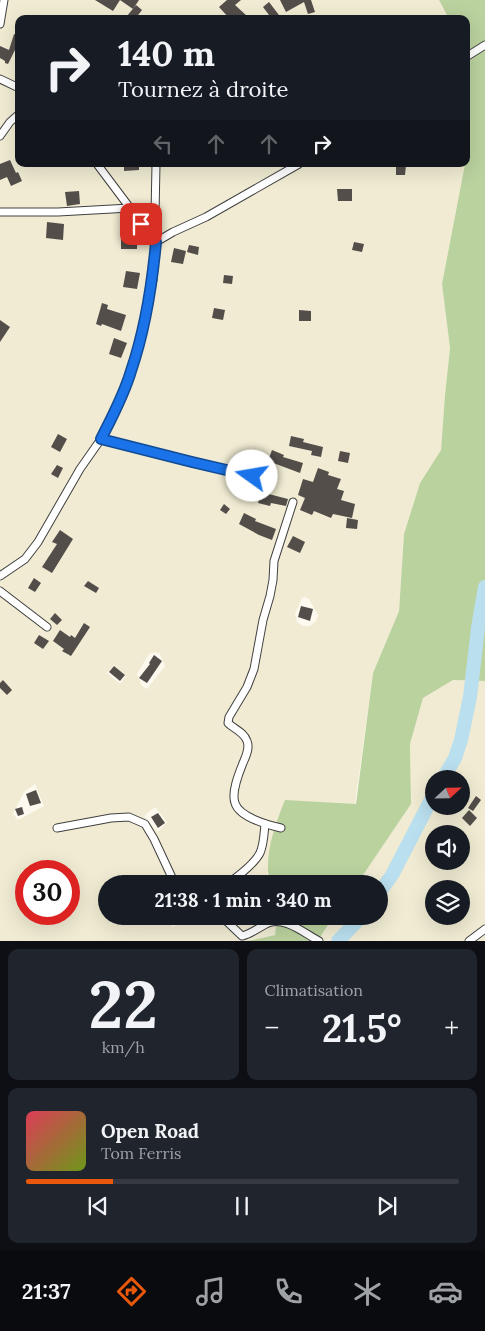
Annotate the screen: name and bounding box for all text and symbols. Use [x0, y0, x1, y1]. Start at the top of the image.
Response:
text: 140 m [118, 31, 215, 76]
icon: right [35, 35, 100, 100]
text: Tournez à droite [118, 75, 288, 103]
icon: left [149, 130, 177, 158]
icon: ahead [202, 130, 230, 158]
icon: ahead [255, 130, 283, 158]
icon: right [308, 130, 336, 158]
pin [120, 203, 162, 245]
icon: arrive [127, 210, 155, 238]
position arrow [225, 449, 277, 501]
north arrow [425, 770, 470, 815]
map controls [425, 770, 470, 925]
button: sound [425, 825, 470, 870]
speed limit sign: 30 [15, 860, 80, 925]
button: layers [425, 880, 470, 925]
text: 21:38 · 1 min · 340 m [155, 888, 331, 912]
text: 22 [89, 963, 158, 1046]
text: Climatisation [265, 980, 363, 1000]
text: 21.5° [322, 1004, 402, 1052]
text: − [265, 1010, 279, 1046]
text: + [444, 1010, 459, 1046]
text: km/h [102, 1037, 145, 1057]
text: Open Road [101, 1119, 199, 1143]
text: Tom Ferris [101, 1143, 181, 1163]
icon: previous [84, 1192, 112, 1220]
icon: pause [228, 1192, 256, 1220]
icon: next [373, 1192, 401, 1220]
icon: directions [114, 1274, 149, 1309]
icon: music [193, 1274, 228, 1309]
icon: phone [271, 1274, 306, 1309]
icon: climate [350, 1274, 385, 1309]
icon: car [428, 1274, 463, 1309]
text: 21:37 [22, 1277, 71, 1305]

